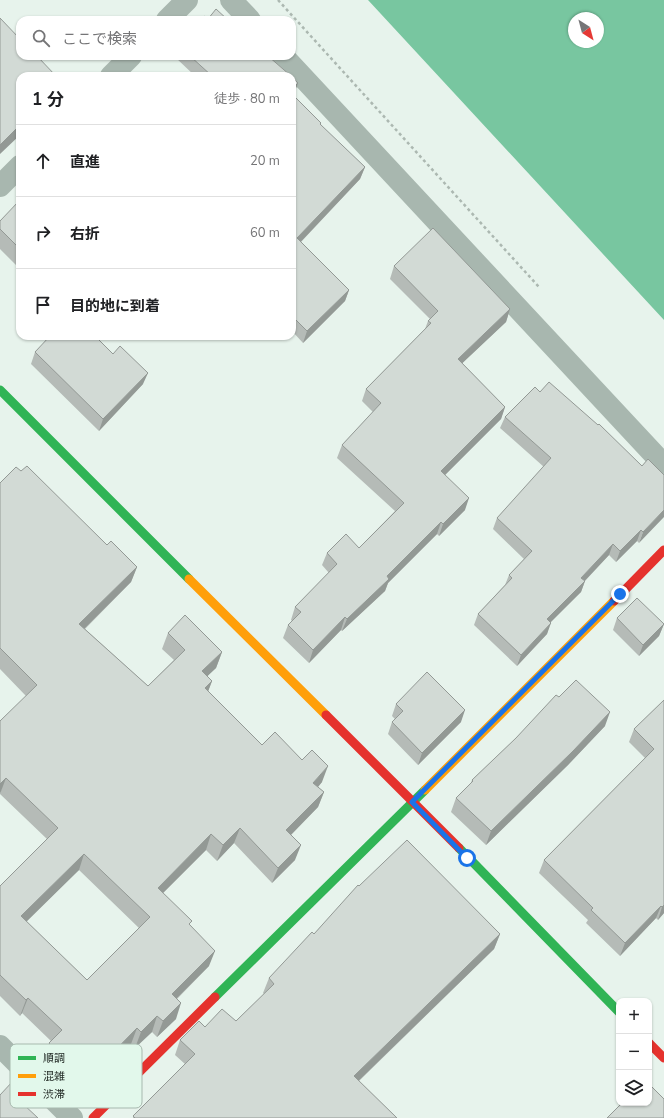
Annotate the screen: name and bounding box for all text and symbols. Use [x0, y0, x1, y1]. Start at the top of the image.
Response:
north arrow [568, 12, 604, 48]
search box [16, 16, 296, 60]
icon: search [30, 27, 52, 49]
text: ここで検索 [62, 29, 137, 49]
text: 1 分 [32, 88, 64, 111]
text: 徒歩 · 80 m [214, 90, 280, 108]
icon: ahead [32, 150, 54, 172]
text: 直進 [70, 152, 100, 172]
text: 20 m [250, 152, 280, 170]
icon: right [32, 222, 54, 244]
text: 右折 [70, 224, 100, 244]
text: 60 m [250, 224, 280, 242]
icon: arrive [32, 294, 54, 316]
text: 目的地に到着 [70, 296, 160, 316]
route end [611, 585, 629, 603]
route start [458, 849, 476, 867]
map controls [616, 998, 652, 1106]
button: + [616, 998, 652, 1034]
button: − [616, 1034, 652, 1070]
legend [10, 1044, 142, 1108]
text: 順調 [43, 1051, 65, 1066]
text: 混雑 [43, 1069, 65, 1084]
button: layers [616, 1070, 652, 1106]
text: 渋滞 [43, 1087, 65, 1102]

